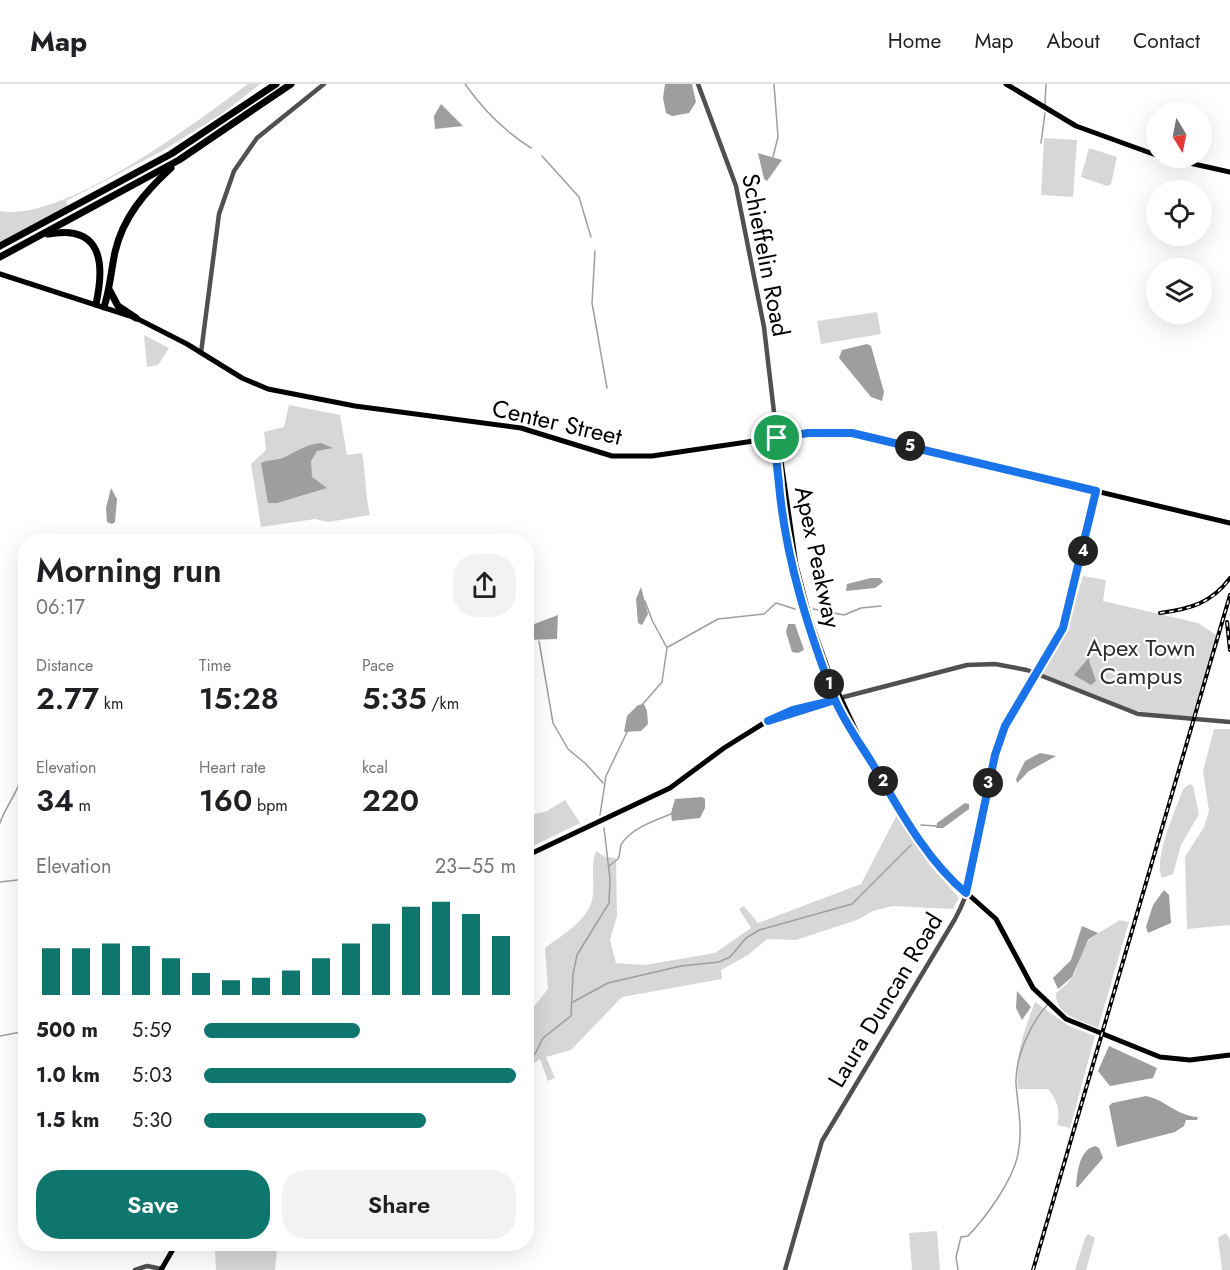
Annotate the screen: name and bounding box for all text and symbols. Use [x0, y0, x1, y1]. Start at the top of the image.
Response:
text: Map [30, 21, 87, 62]
text: Home [888, 26, 941, 56]
text: Map [974, 26, 1014, 56]
text: About [1047, 26, 1100, 56]
text: Contact [1133, 26, 1200, 56]
north arrow [1146, 102, 1212, 168]
map controls [1146, 102, 1212, 324]
street label: Schieffelin Road [733, 171, 799, 339]
button: locate [1146, 180, 1212, 246]
button: layers [1146, 258, 1212, 324]
street label: Center Street [489, 390, 626, 454]
pin [751, 412, 802, 463]
icon: arrive [760, 421, 793, 454]
pin: 5 [895, 431, 925, 461]
text: 5 [905, 434, 915, 457]
street label: Apex Peakway [786, 483, 850, 632]
pin: 4 [1068, 536, 1098, 566]
text: 4 [1077, 539, 1089, 562]
text: Morning run [36, 547, 222, 594]
button: share [453, 554, 516, 617]
text: 06:17 [36, 593, 85, 622]
park label: Apex Town Campus [1086, 630, 1196, 693]
text: Distance [36, 654, 93, 677]
text: Time [199, 654, 231, 677]
text: Pace [362, 654, 394, 677]
pin: 1 [814, 669, 844, 699]
text: 1 [825, 672, 833, 695]
text: 2.77 [36, 677, 99, 720]
text: 15:28 [199, 677, 279, 720]
text: 5:35 [362, 677, 427, 720]
text: km [99, 692, 123, 715]
text: /km [427, 692, 459, 715]
text: Elevation [36, 756, 96, 779]
text: Heart rate [199, 756, 266, 779]
text: kcal [362, 756, 388, 779]
pin: 2 [868, 766, 898, 796]
pin: 3 [973, 768, 1003, 798]
text: 2 [878, 769, 888, 792]
text: 3 [983, 771, 993, 794]
text: 34 [36, 779, 74, 822]
text: 160 [199, 779, 252, 822]
text: 220 [362, 779, 419, 822]
text: m [74, 794, 91, 817]
text: bpm [252, 794, 288, 817]
text: Elevation [36, 852, 111, 881]
text: 23–55 m [435, 852, 516, 881]
street label: Laura Duncan Road [819, 906, 951, 1094]
text: 500 m [36, 1016, 98, 1045]
text: 5:59 [132, 1016, 172, 1045]
text: 1.0 km [36, 1061, 100, 1090]
text: 5:03 [132, 1061, 172, 1090]
text: 1.5 km [36, 1106, 99, 1135]
text: 5:30 [132, 1106, 172, 1135]
button: Save [36, 1170, 270, 1239]
button: Share [282, 1170, 516, 1239]

